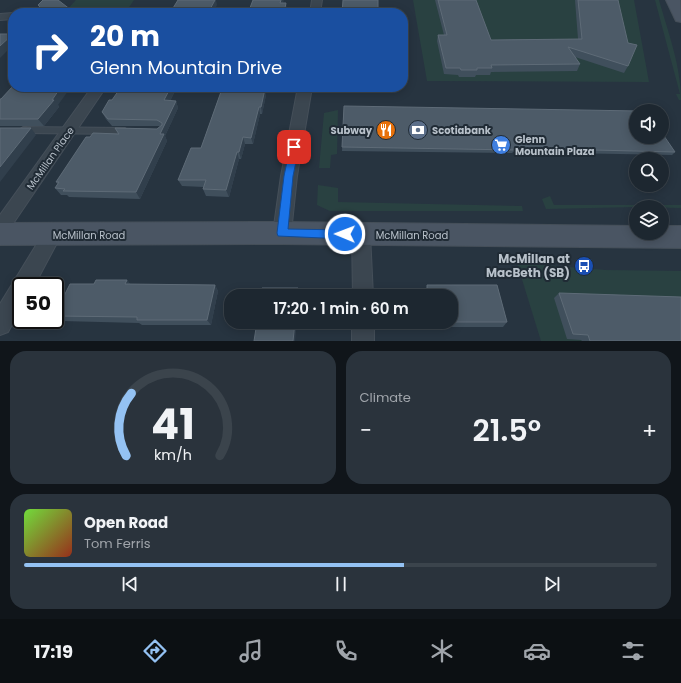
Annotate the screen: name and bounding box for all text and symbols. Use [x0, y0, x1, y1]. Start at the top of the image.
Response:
text: 20 m [90, 17, 160, 56]
icon: right [24, 24, 76, 76]
text: Glenn Mountain Drive [90, 55, 282, 80]
map controls [629, 104, 669, 240]
button: sound [629, 104, 669, 144]
restaurant icon: Subway [375, 119, 397, 141]
bank icon: Scotiabank [407, 119, 429, 141]
place label: Subway [331, 123, 373, 138]
place label: Scotiabank [432, 123, 492, 138]
street label: McMillan Place [23, 124, 78, 193]
pin [277, 130, 311, 164]
place label: Glenn Mountain Plaza [515, 132, 595, 159]
supermarket icon: Glenn Mountain Plaza [490, 134, 512, 156]
icon: arrive [283, 136, 305, 158]
button: search [629, 152, 669, 192]
button: layers [629, 200, 669, 240]
position arrow [324, 213, 366, 255]
street label: McMillan Road [53, 228, 125, 243]
street label: McMillan Road [376, 228, 448, 243]
place label: McMillan at MacBeth (SB) [486, 250, 570, 281]
bus stop icon: McMillan at MacBeth (SB) [573, 255, 595, 277]
speed limit sign: 50 [12, 277, 64, 329]
text: 17:20 · 1 min · 60 m [273, 298, 409, 319]
text: Climate [360, 388, 411, 407]
text: 41 [151, 394, 195, 453]
text: 21.5° [473, 409, 541, 452]
text: − [360, 415, 372, 446]
text: + [642, 415, 657, 446]
text: km/h [154, 444, 192, 464]
text: Open Road [84, 512, 168, 533]
text: Tom Ferris [84, 534, 151, 553]
icon: previous [119, 573, 141, 595]
icon: pause [330, 573, 352, 595]
icon: next [541, 573, 563, 595]
icon: directions [141, 637, 169, 665]
icon: music [237, 637, 265, 665]
icon: phone [332, 637, 360, 665]
icon: climate [428, 637, 456, 665]
icon: car [523, 637, 551, 665]
icon: filters [619, 637, 647, 665]
text: 17:19 [34, 639, 73, 664]

